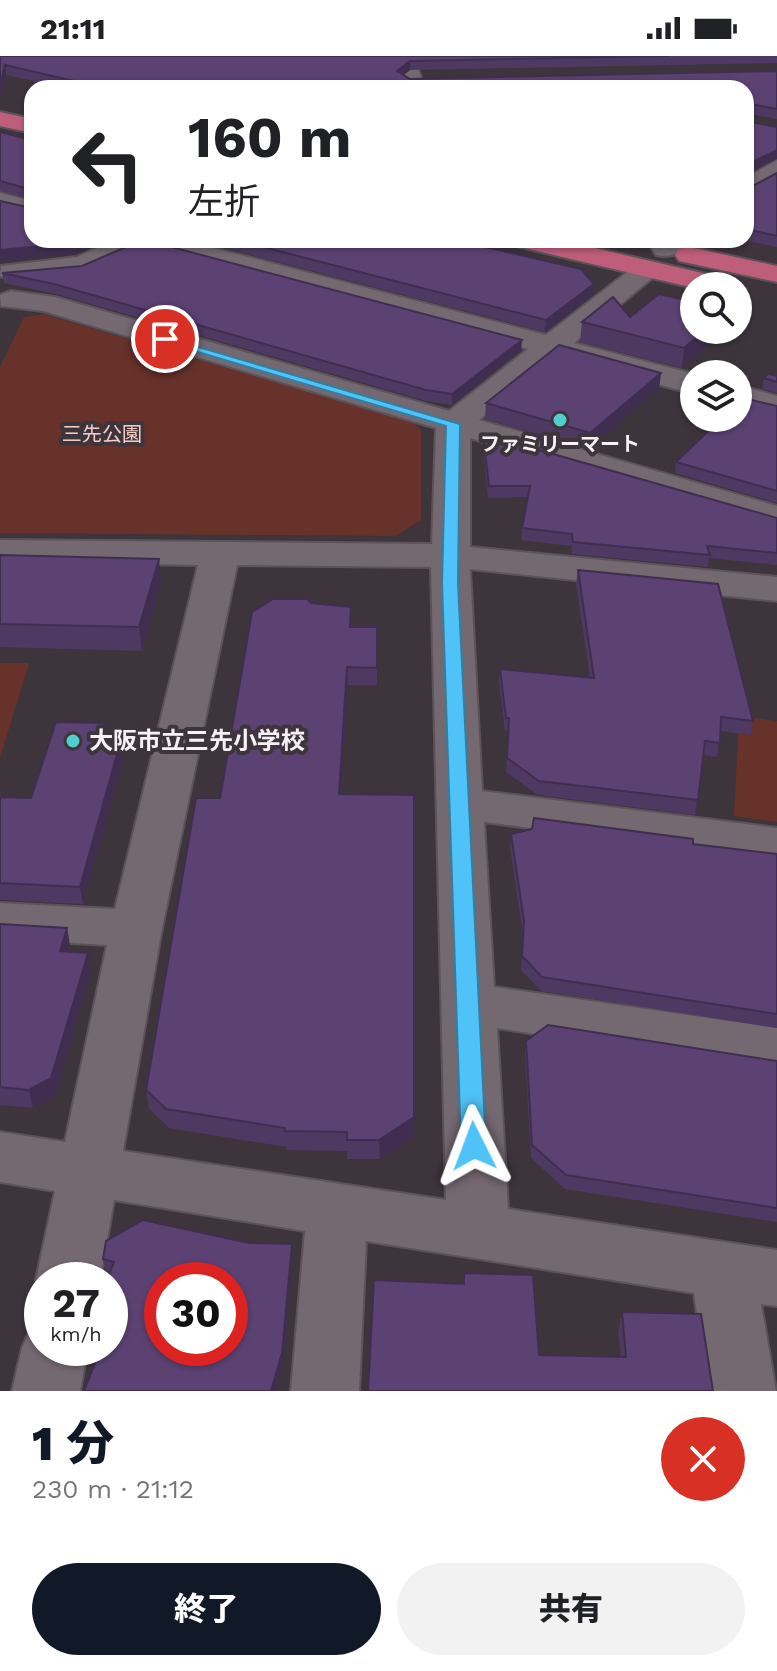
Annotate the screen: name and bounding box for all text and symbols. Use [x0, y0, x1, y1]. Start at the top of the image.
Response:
text: 21:11 [40, 11, 106, 46]
text: 160 m [188, 105, 351, 171]
icon: left [56, 112, 160, 216]
text: 左折 [188, 181, 260, 223]
map controls [680, 272, 752, 432]
button: search [680, 272, 752, 344]
pin [131, 305, 199, 373]
icon: arrive [143, 317, 187, 361]
button: layers [680, 360, 752, 432]
marker: ファミリーマート [551, 411, 569, 429]
park label: 三先公園 [62, 422, 142, 446]
place label: ファミリーマート [480, 432, 640, 456]
place label: 大阪市立三先小学校 [89, 727, 305, 755]
marker: 大阪市立三先小学校 [64, 732, 82, 750]
position arrow [432, 1104, 516, 1188]
speed limit sign: 30 [144, 1262, 248, 1366]
text: 27 [52, 1280, 100, 1327]
text: km/h [50, 1322, 102, 1346]
text: 1 分 [32, 1415, 114, 1472]
button: close [661, 1417, 745, 1501]
text: 230 m · 21:12 [32, 1474, 194, 1504]
button: 終了 [32, 1563, 381, 1655]
button: 共有 [397, 1563, 745, 1655]

